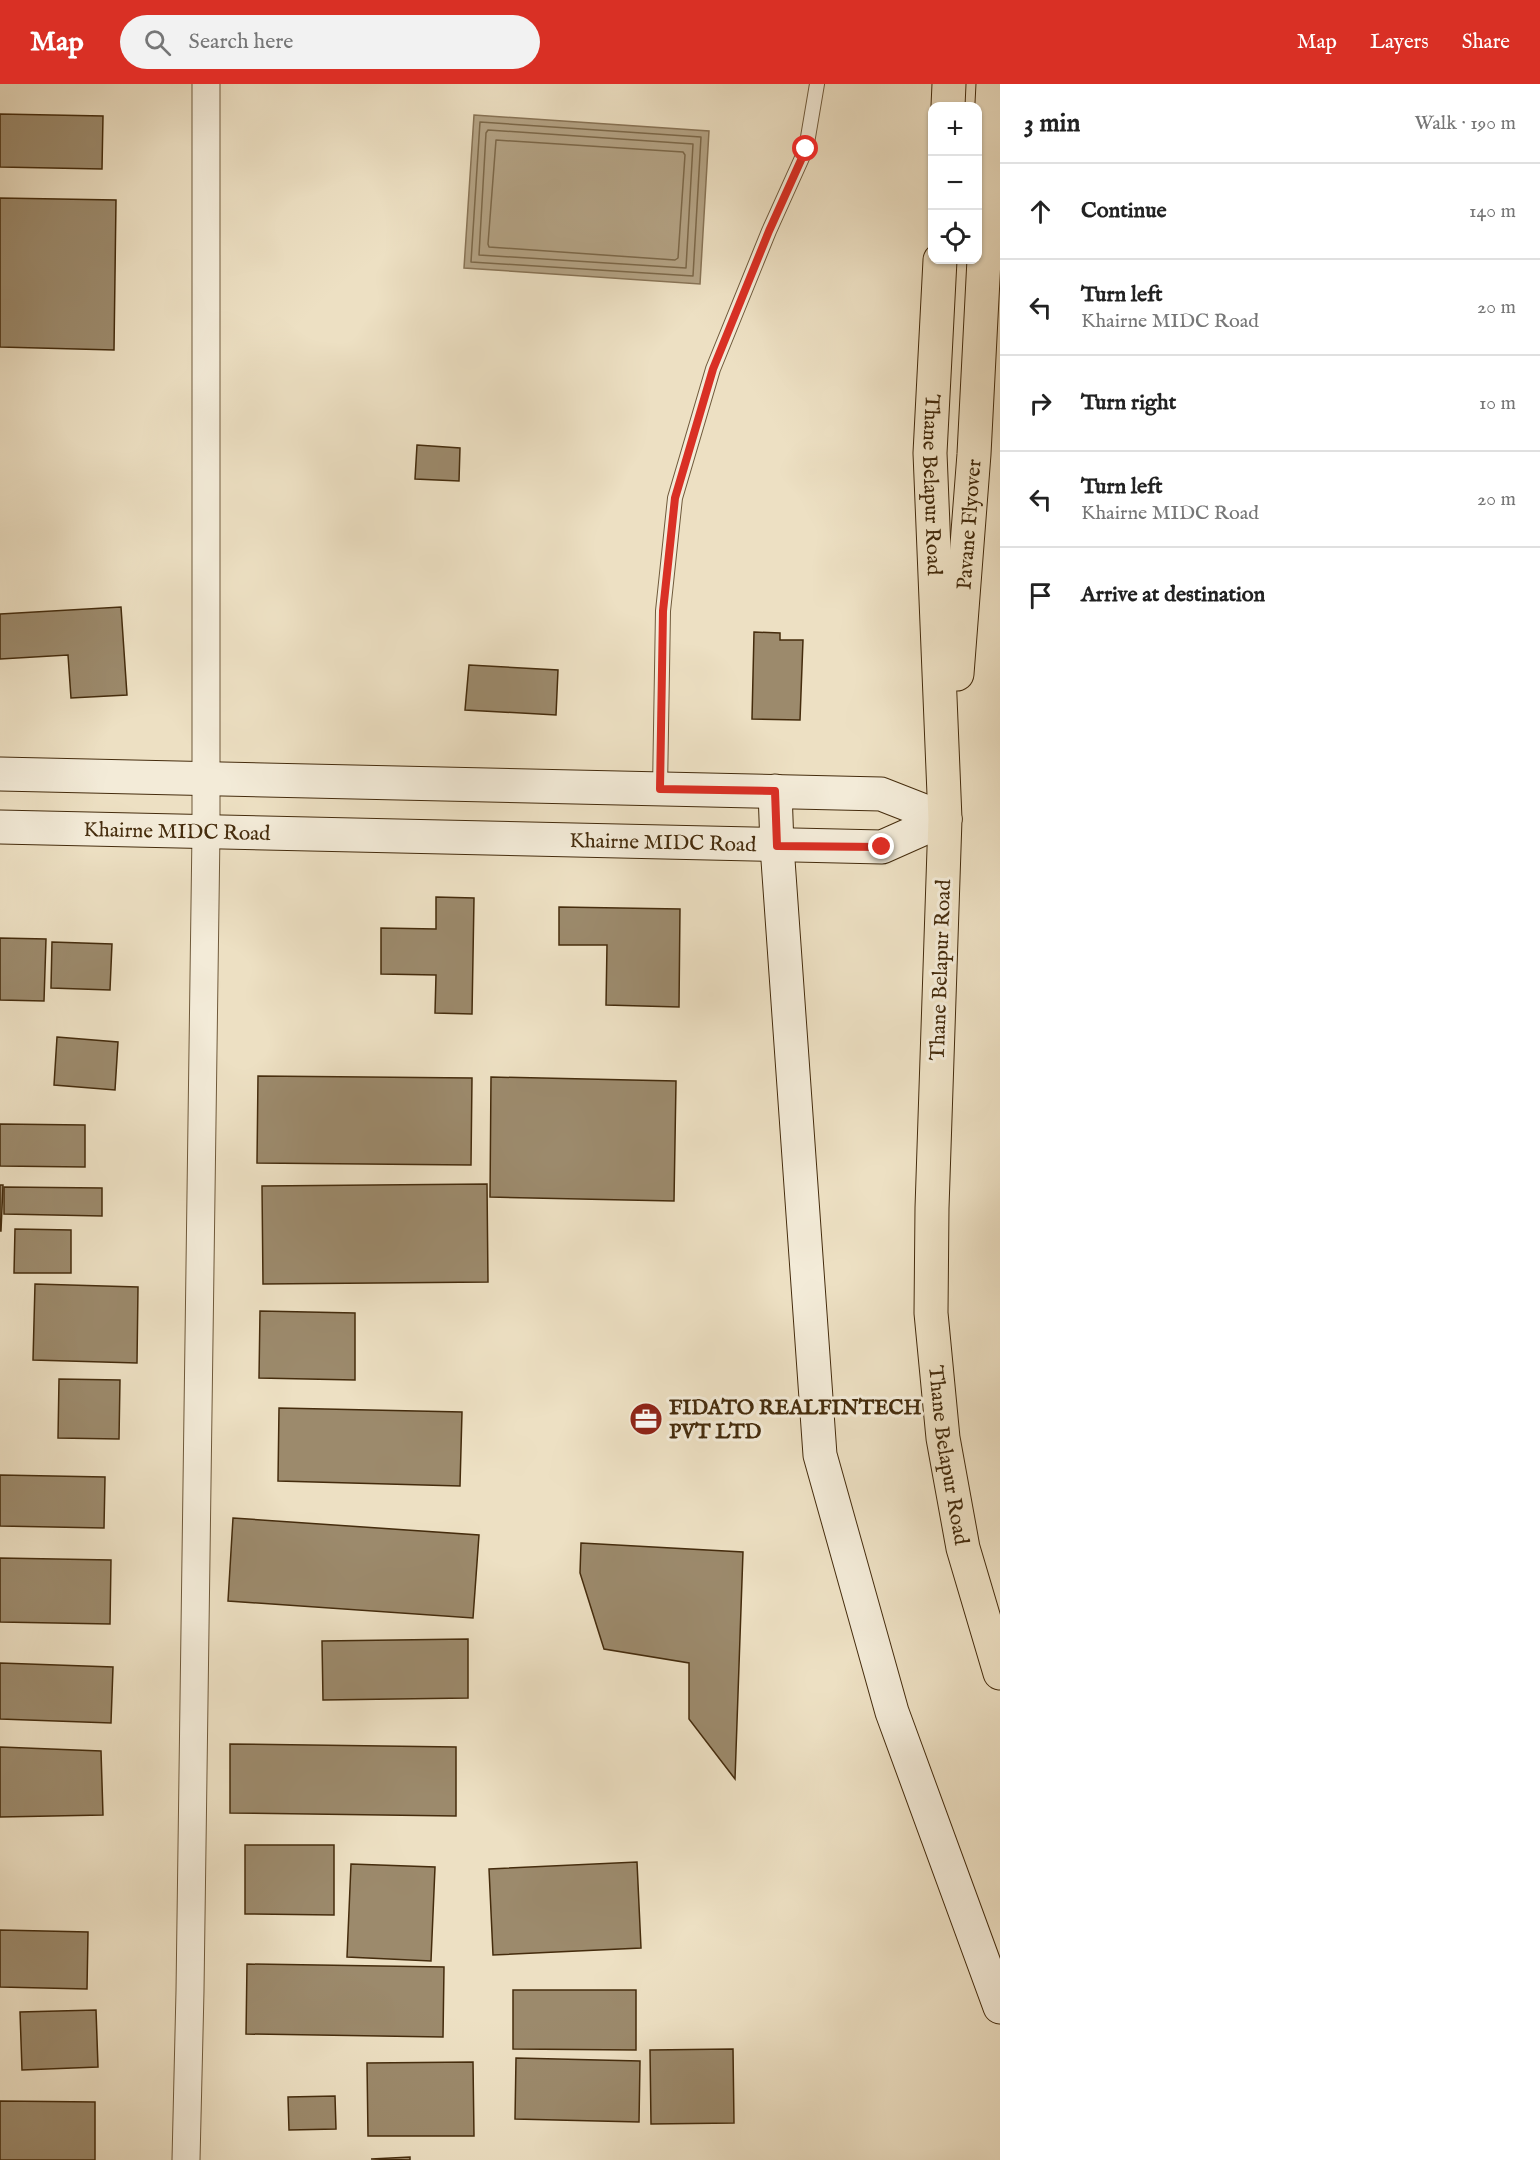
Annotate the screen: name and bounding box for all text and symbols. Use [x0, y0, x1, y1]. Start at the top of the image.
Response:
search box [120, 15, 540, 69]
text: Map [30, 25, 84, 60]
icon: search [141, 26, 174, 59]
text: Search here [189, 28, 293, 56]
text: Map [1297, 29, 1337, 56]
text: Layers [1370, 29, 1429, 56]
text: Share [1462, 29, 1510, 56]
map controls [928, 102, 982, 264]
button: + [928, 102, 982, 156]
text: 3 min [1024, 107, 1080, 140]
text: Walk · 190 m [1414, 111, 1516, 136]
route start [792, 135, 818, 161]
button: − [928, 156, 982, 210]
icon: ahead [1024, 195, 1057, 228]
text: Continue [1081, 197, 1167, 225]
text: 140 m [1469, 199, 1516, 224]
button: locate [928, 210, 982, 264]
text: Turn left [1081, 281, 1163, 309]
icon: left [1024, 291, 1057, 324]
text: 20 m [1477, 295, 1516, 320]
text: Khairne MIDC Road [1081, 309, 1259, 334]
icon: right [1024, 387, 1057, 420]
text: Turn right [1081, 389, 1176, 417]
text: 10 m [1479, 391, 1516, 416]
street label: Thane Belapur Road [915, 393, 947, 577]
street label: Pavane Flyover [952, 458, 989, 591]
text: Turn left [1081, 473, 1163, 501]
icon: left [1024, 483, 1057, 516]
text: 20 m [1477, 487, 1516, 512]
text: Khairne MIDC Road [1081, 501, 1259, 526]
icon: arrive [1024, 579, 1057, 612]
text: Arrive at destination [1081, 581, 1265, 609]
street label: Khairne MIDC Road [83, 817, 271, 848]
street label: Khairne MIDC Road [569, 828, 757, 859]
route end [868, 833, 894, 859]
street label: Thane Belapur Road [925, 878, 958, 1061]
street label: Thane Belapur Road [921, 1364, 974, 1548]
place label: FIDATO REALFINTECH PVT LTD [669, 1395, 922, 1446]
office icon: FIDATO REALFINTECH PVT LTD [628, 1401, 664, 1437]

